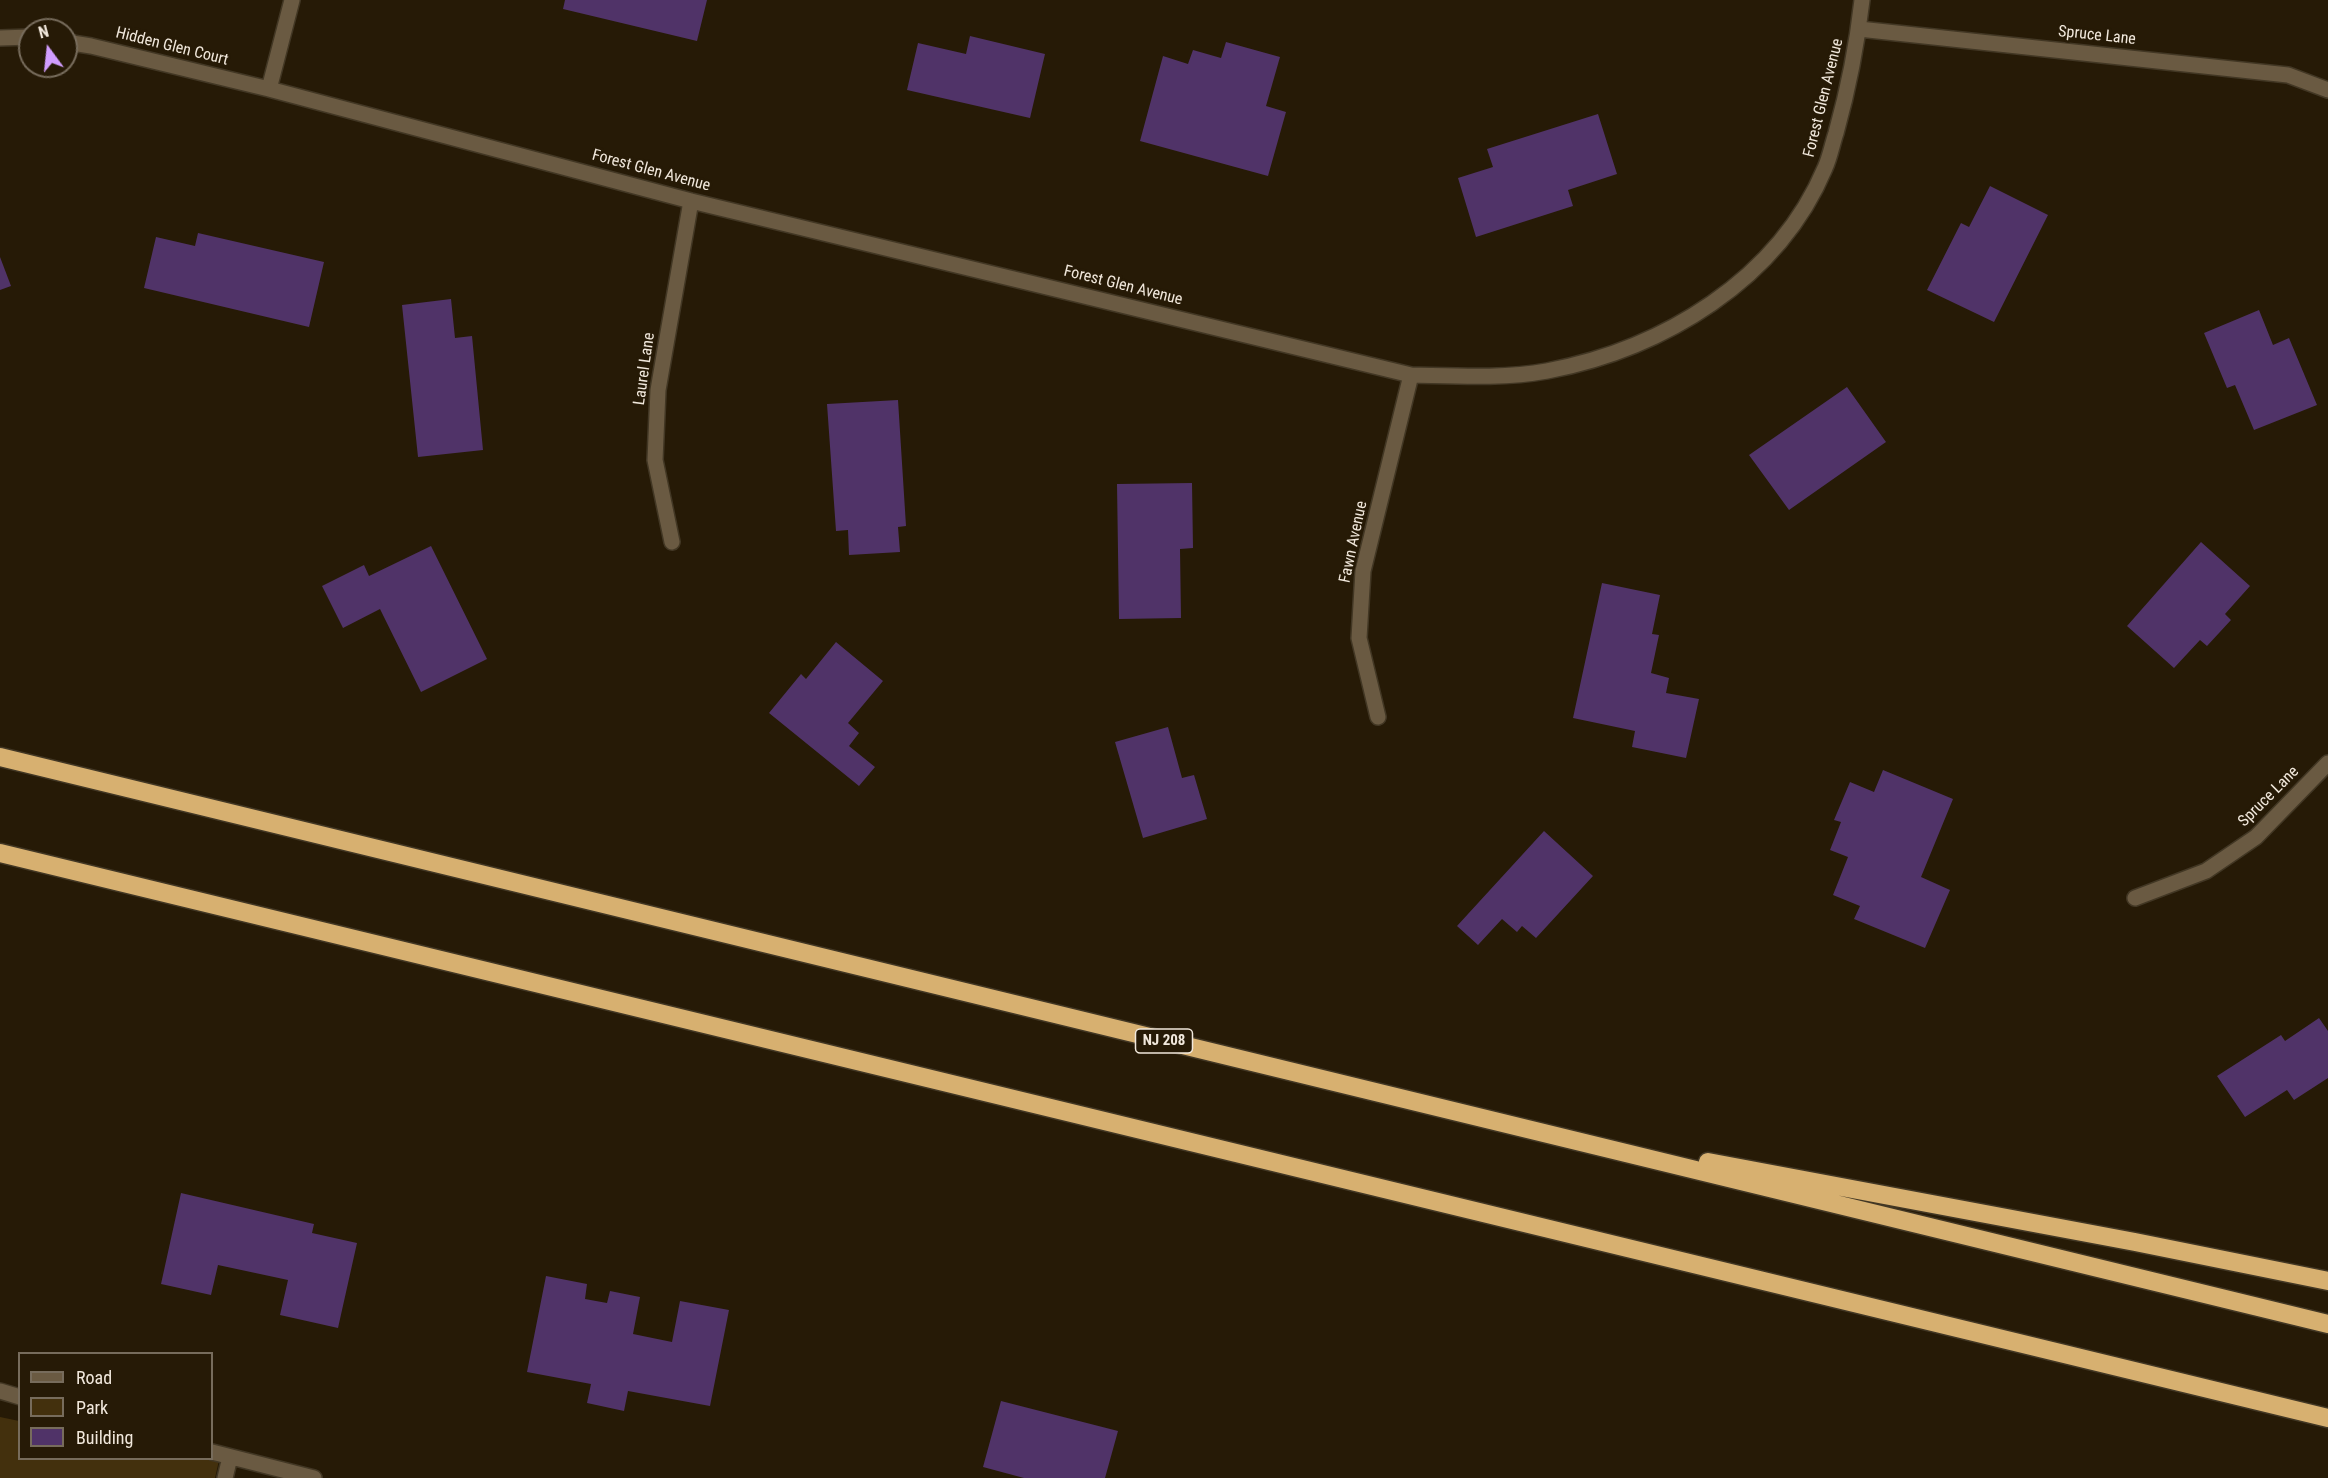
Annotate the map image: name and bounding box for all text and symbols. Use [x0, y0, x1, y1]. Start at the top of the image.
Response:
north arrow [18, 18, 78, 78]
text: N [37, 22, 51, 43]
street label: Spruce Lane [2057, 22, 2137, 50]
street label: Hidden Glen Court [114, 24, 230, 70]
street label: Forest Glen Avenue [1800, 37, 1848, 159]
street label: Forest Glen Avenue [590, 146, 712, 196]
street label: Forest Glen Avenue [1062, 262, 1184, 310]
street label: Laurel Lane [630, 331, 660, 407]
street label: Fawn Avenue [1336, 499, 1372, 585]
street label: Spruce Lane [2235, 763, 2303, 831]
road number: NJ 208 [1136, 1029, 1192, 1053]
legend [18, 1352, 213, 1460]
text: Road [76, 1367, 112, 1388]
text: Park [76, 1397, 108, 1418]
text: Building [76, 1427, 133, 1448]

